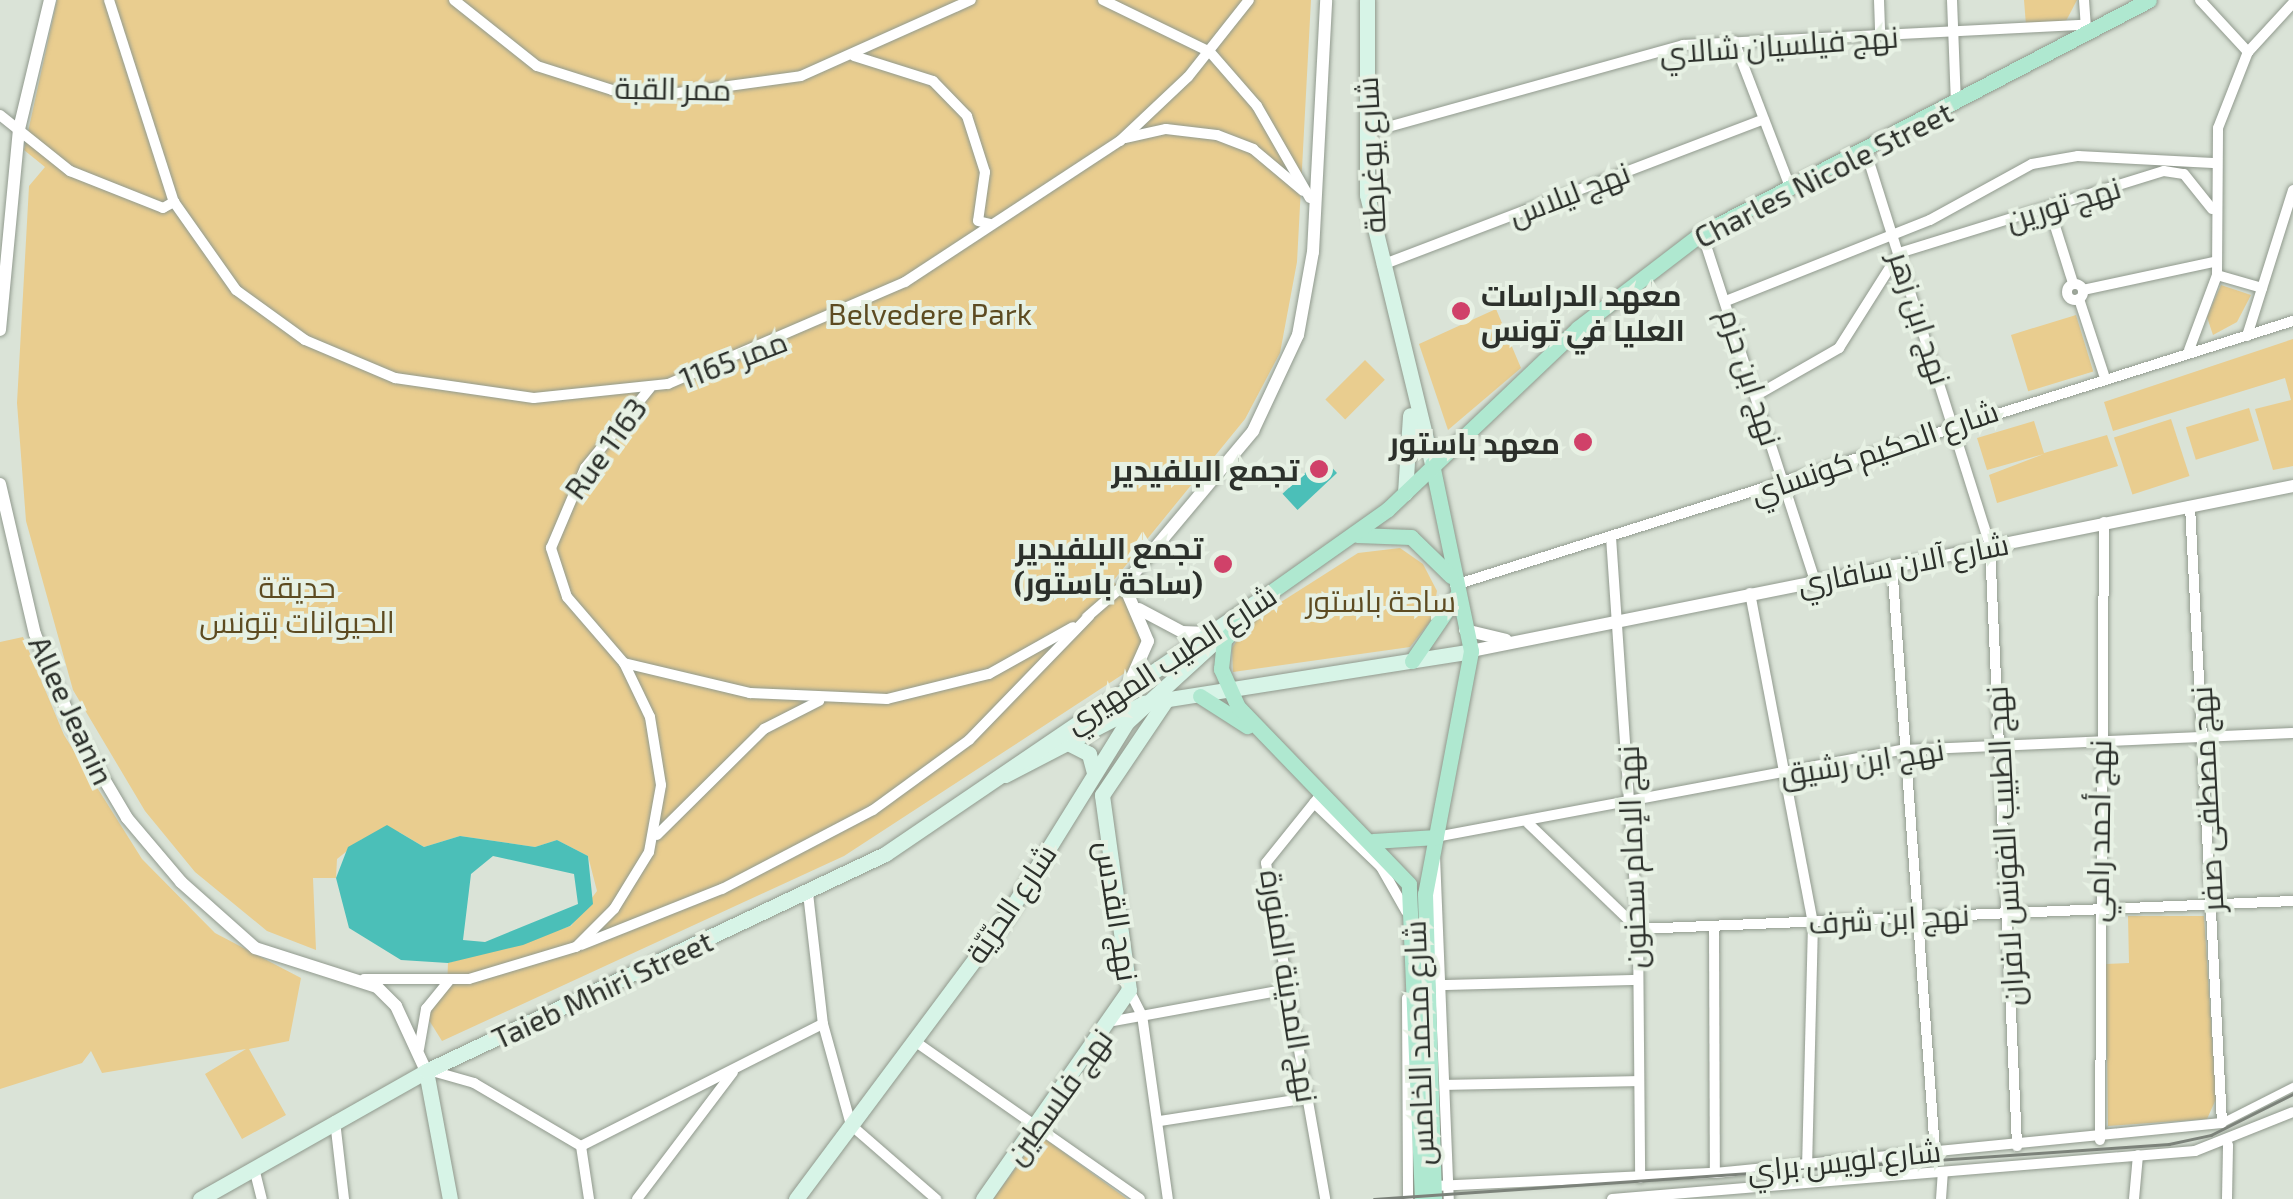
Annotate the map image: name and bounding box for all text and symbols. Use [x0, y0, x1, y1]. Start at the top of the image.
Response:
street label: نهج فيلسيان شالاي [1658, 18, 1900, 70]
street label: ممر القبة [614, 69, 732, 107]
street label: شارع يوغرطة [1348, 76, 1392, 234]
street label: Charles Nicole Street [1688, 93, 1958, 255]
street label: نهج ليلاس [1503, 153, 1635, 233]
street label: نهج تورين [2001, 169, 2125, 237]
street label: نهج ابن زهر [1883, 247, 1959, 389]
place label: معهد الدراسات العليا في تونس [1481, 276, 1685, 346]
park label: Belvedere Park [828, 295, 1032, 331]
marker: معهد الدراسات العليا في تونس [1450, 300, 1472, 322]
street label: نهج ابن حزم [1712, 304, 1790, 450]
street label: ممر 1165 [674, 322, 792, 396]
street label: Rue 1163 [556, 390, 654, 506]
street label: شارع الحكيم كونساي [1745, 392, 2003, 510]
place label: معهد باستور [1389, 424, 1560, 460]
marker: معهد باستور [1570, 429, 1596, 455]
place label: تجمع البلفيدير [1112, 451, 1299, 487]
marker: تجمع البلفيدير [1308, 458, 1330, 480]
street label: شارع آلان سافاري [1794, 525, 2012, 601]
place label: تجمع البلفيدير (ساحة باستور) [1014, 529, 1203, 600]
marker: تجمع البلفيدير (ساحة باستور) [1212, 553, 1234, 575]
park label: حديقة الحيوانات بتونس [199, 568, 395, 638]
street label: شارع الطيب المهيري [1058, 576, 1282, 740]
park label: ساحة باستور [1306, 582, 1456, 618]
street label: Allee Jeanin [22, 630, 122, 790]
street label: نهج الطبيب الفونس لافران [1978, 685, 2030, 1007]
street label: نهج مصطفى صفر [2182, 685, 2230, 913]
street label: نهج ابن رشيق [1777, 730, 1947, 792]
street label: نهج أحمد رامي [2078, 739, 2118, 923]
street label: نهج الإمام سحنون [1609, 745, 1653, 969]
street label: شارع الحرّيّة [957, 837, 1063, 969]
street label: نهج القدس [1089, 838, 1147, 984]
street label: نهج المدينة المنورة [1254, 867, 1326, 1105]
street label: نهج ابن شرف [1807, 896, 1971, 940]
street label: شارع محمد الخامس [1396, 920, 1440, 1166]
street label: Taieb Mhiri Street [486, 922, 718, 1056]
street label: نهج فلسطين [997, 1021, 1119, 1171]
street label: شارع لويس براي [1745, 1132, 1943, 1188]

